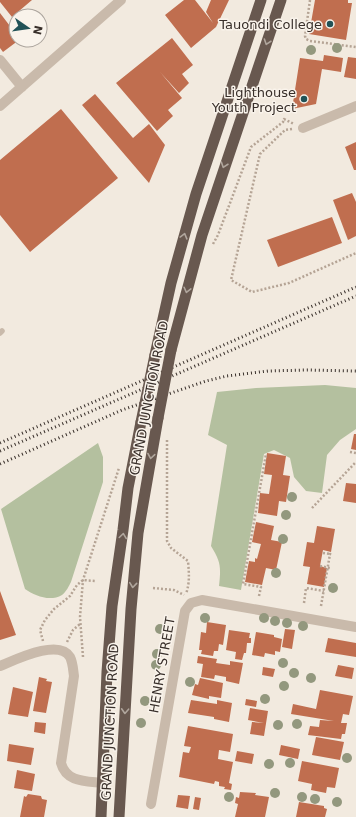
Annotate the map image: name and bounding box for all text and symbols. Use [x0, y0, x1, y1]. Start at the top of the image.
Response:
north arrow [8, 8, 48, 48]
place label: Tauondi College [218, 17, 322, 32]
marker: Tauondi College [325, 19, 335, 29]
text: N [30, 24, 45, 36]
one-way arrow [263, 39, 271, 46]
place label: Lighthouse Youth Project [211, 85, 296, 115]
marker: Lighthouse Youth Project [299, 94, 309, 104]
one-way arrow [221, 162, 229, 169]
one-way arrow [180, 232, 188, 239]
one-way arrow [183, 287, 191, 293]
street label: GRAND JUNCTION ROAD [127, 319, 171, 477]
one-way arrow [147, 453, 156, 459]
one-way arrow [118, 533, 127, 539]
one-way arrow [129, 582, 138, 588]
street label: HENRY STREET [146, 616, 178, 714]
street label: GRAND JUNCTION ROAD [98, 643, 122, 801]
one-way arrow [120, 708, 129, 714]

